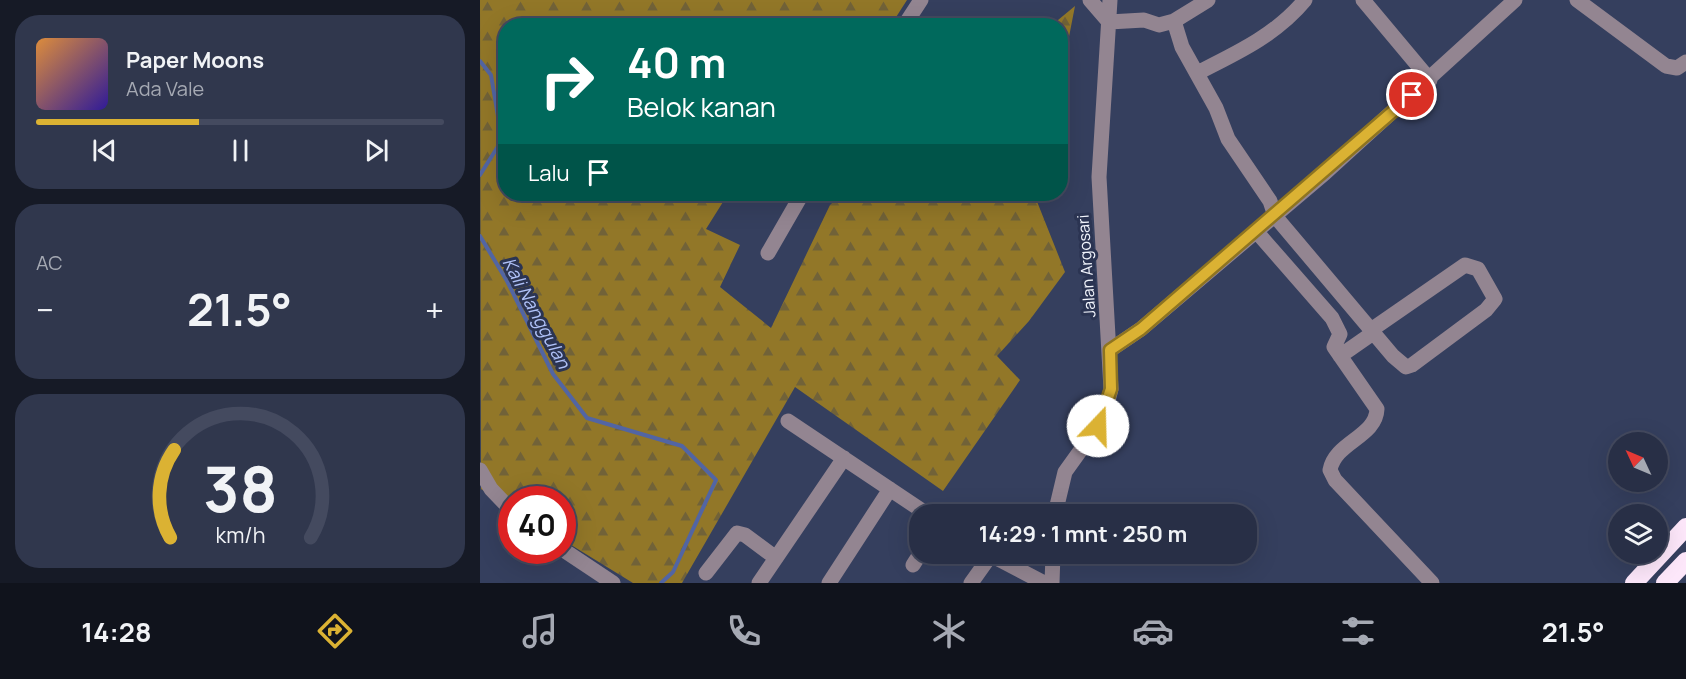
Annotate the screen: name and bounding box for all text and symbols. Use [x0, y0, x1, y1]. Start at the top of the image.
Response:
text: 40 m [627, 33, 726, 91]
icon: right [528, 42, 606, 120]
text: Paper Moons [126, 45, 264, 75]
pin [1386, 69, 1437, 120]
text: Ada Vale [126, 75, 204, 102]
icon: arrive [1395, 78, 1428, 111]
text: Belok kanan [627, 88, 776, 125]
icon: previous [88, 134, 121, 167]
icon: pause [224, 134, 257, 167]
icon: next [360, 134, 393, 167]
icon: arrive [582, 156, 615, 189]
text: Lalu [528, 158, 570, 188]
street label: Jalan Argosari [1071, 214, 1101, 318]
text: AC [36, 249, 63, 276]
water label: Kali Nanggulan [498, 253, 577, 373]
text: 21.5° [187, 278, 292, 340]
text: − [36, 287, 54, 332]
text: + [425, 287, 444, 332]
position arrow [1066, 394, 1130, 458]
north arrow [1608, 432, 1668, 492]
map controls [1608, 432, 1668, 564]
text: 38 [203, 445, 277, 531]
speed limit sign: 40 [498, 486, 576, 564]
button: layers [1608, 504, 1668, 564]
text: 14:29 · 1 mnt · 250 m [979, 519, 1187, 549]
text: km/h [215, 520, 265, 549]
icon: directions [314, 610, 356, 652]
icon: music [519, 610, 561, 652]
icon: phone [723, 610, 765, 652]
icon: climate [928, 610, 970, 652]
icon: car [1132, 610, 1174, 652]
icon: filters [1337, 610, 1379, 652]
text: 14:28 [81, 613, 151, 650]
text: 21.5° [1542, 613, 1605, 650]

